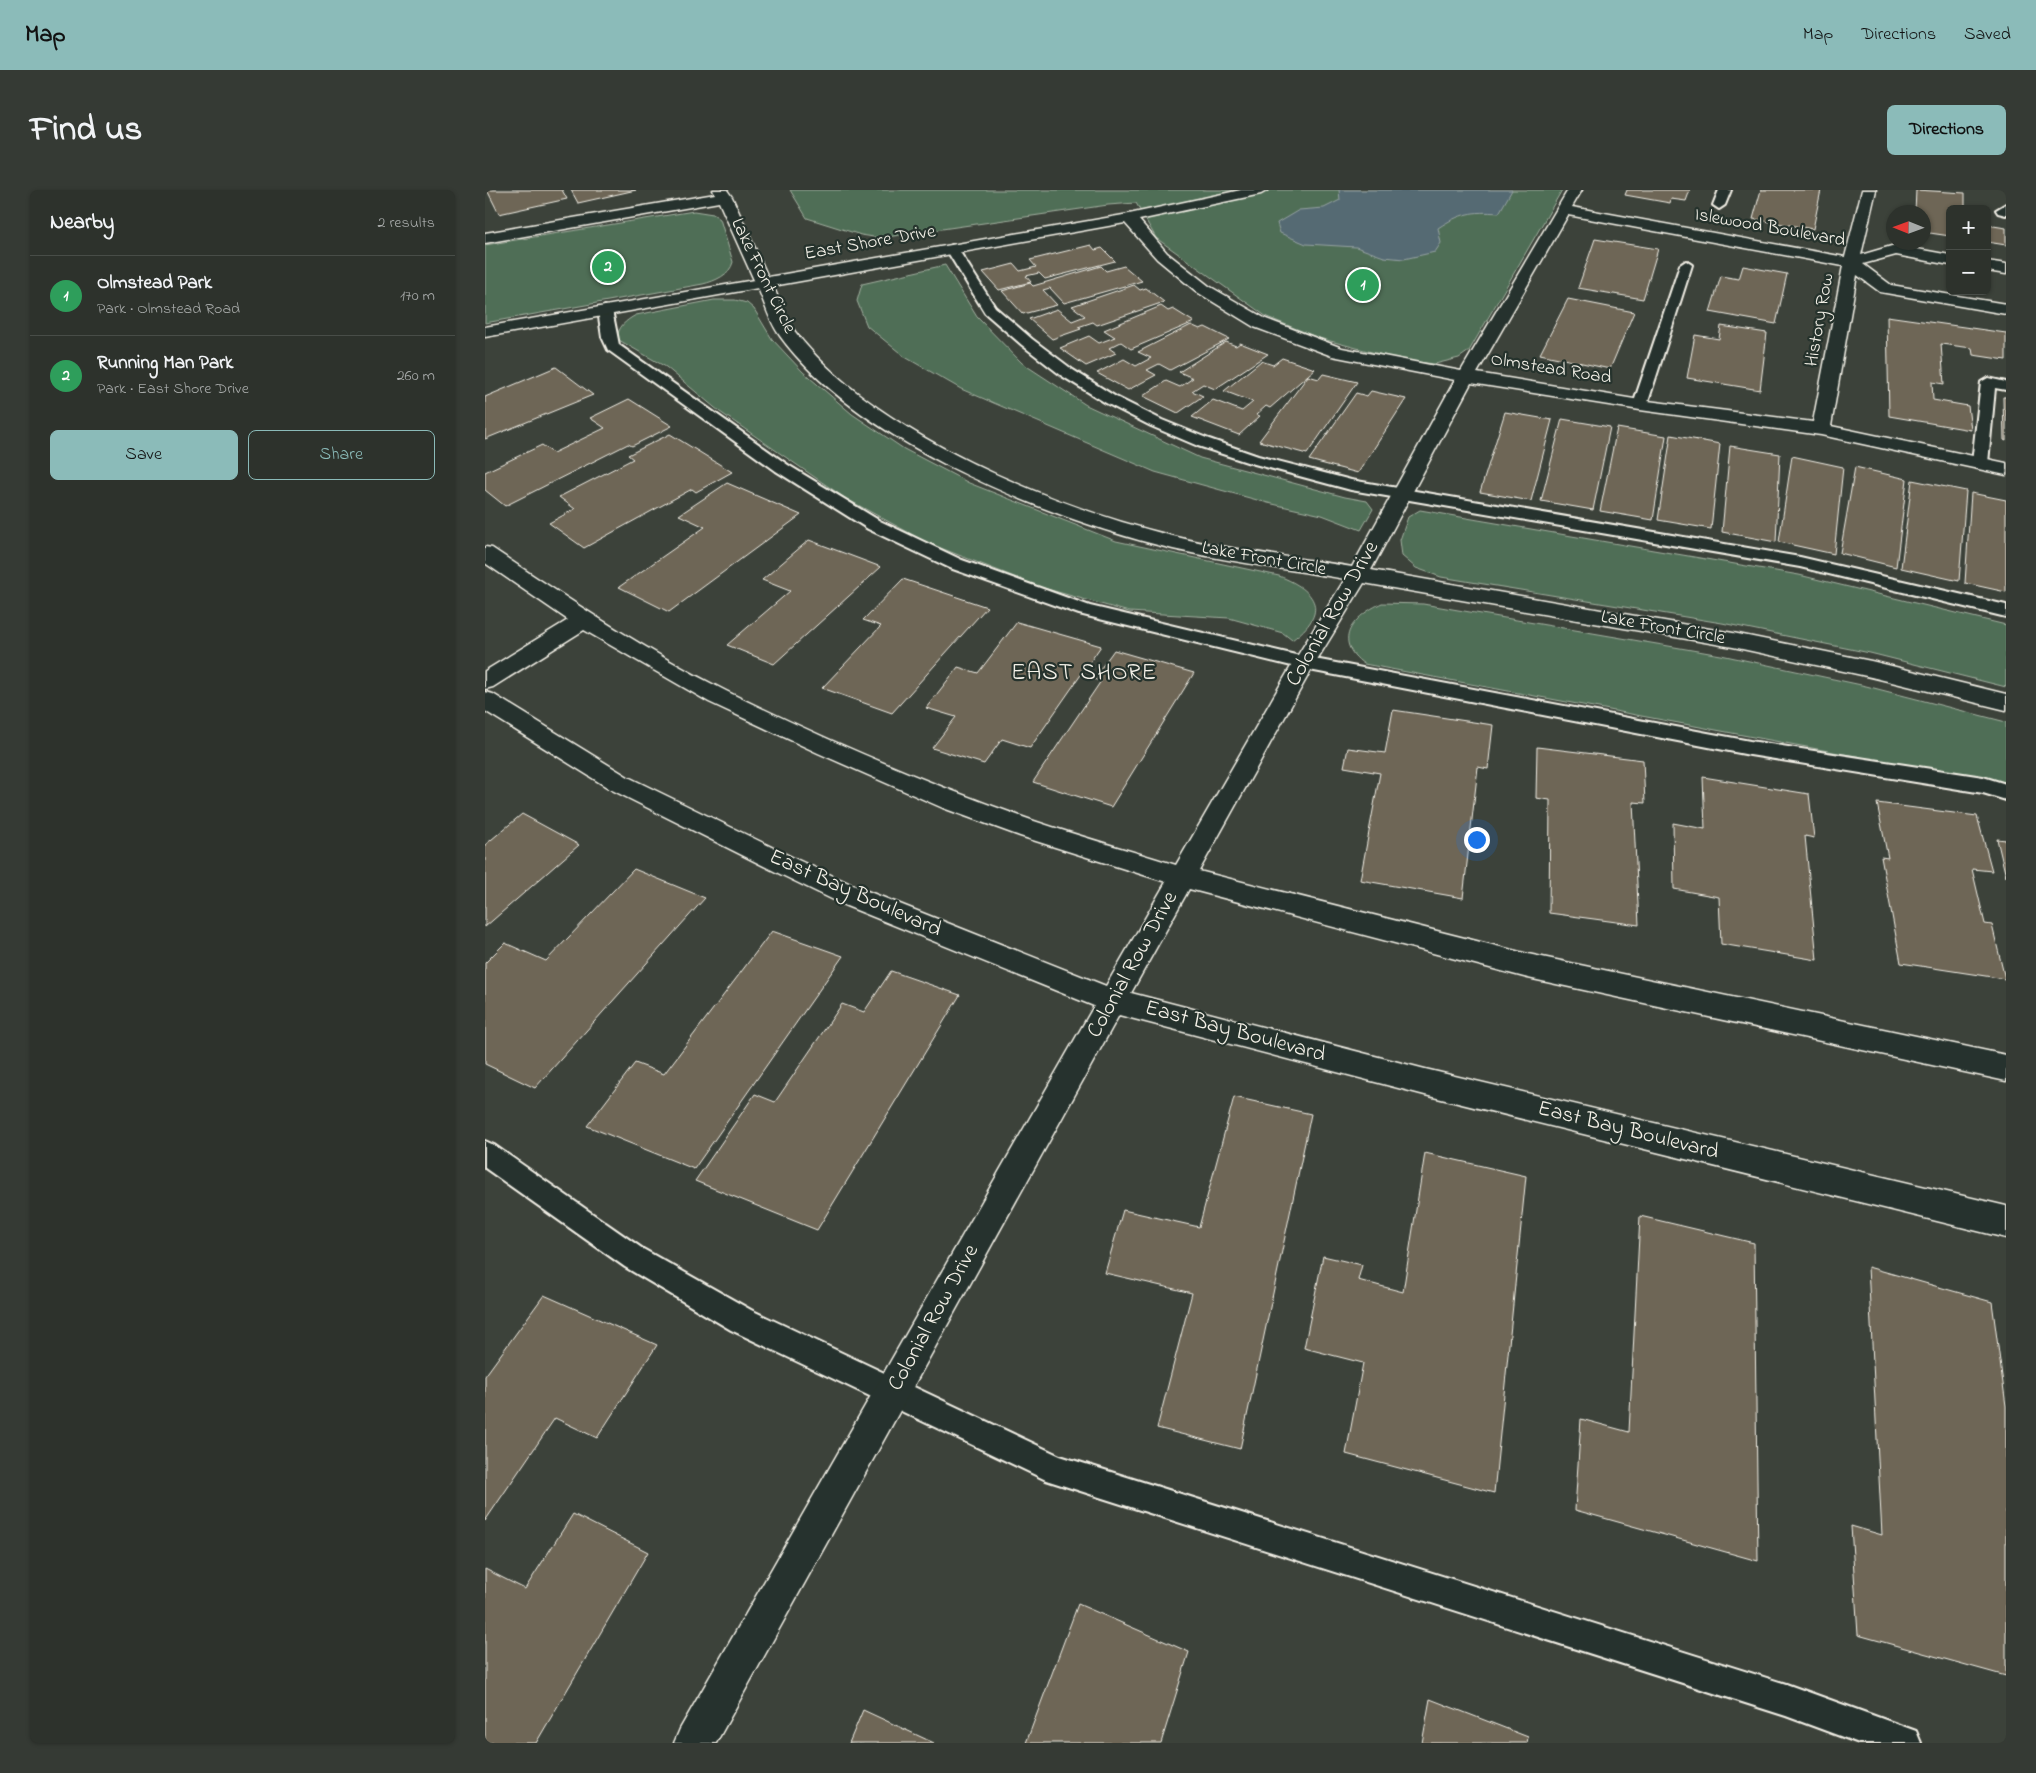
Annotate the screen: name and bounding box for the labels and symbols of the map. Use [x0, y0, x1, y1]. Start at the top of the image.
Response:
street label: Islewood Boulevard [1692, 201, 1848, 255]
north arrow [1886, 205, 1931, 250]
street label: Lake Front Circle [723, 214, 803, 339]
street label: East Shore Drive [802, 218, 938, 268]
pin: 2 [592, 248, 624, 286]
pin: 1 [1347, 266, 1379, 304]
street label: History Row [1799, 271, 1842, 369]
street label: Olmstead Road [1489, 346, 1614, 392]
street label: Lake Front Circle [1200, 535, 1329, 583]
street label: Colonial Row Drive [1278, 535, 1388, 693]
street label: Lake Front Circle [1599, 604, 1728, 652]
district label: EAST SHORE [1011, 656, 1157, 691]
your location [1464, 827, 1490, 853]
street label: East Bay Boulevard [763, 842, 946, 947]
street label: Colonial Row Drive [1079, 886, 1187, 1044]
street label: East Bay Boulevard [1141, 993, 1329, 1072]
street label: East Bay Boulevard [1534, 1093, 1722, 1170]
street label: Colonial Row Drive [880, 1239, 988, 1397]

